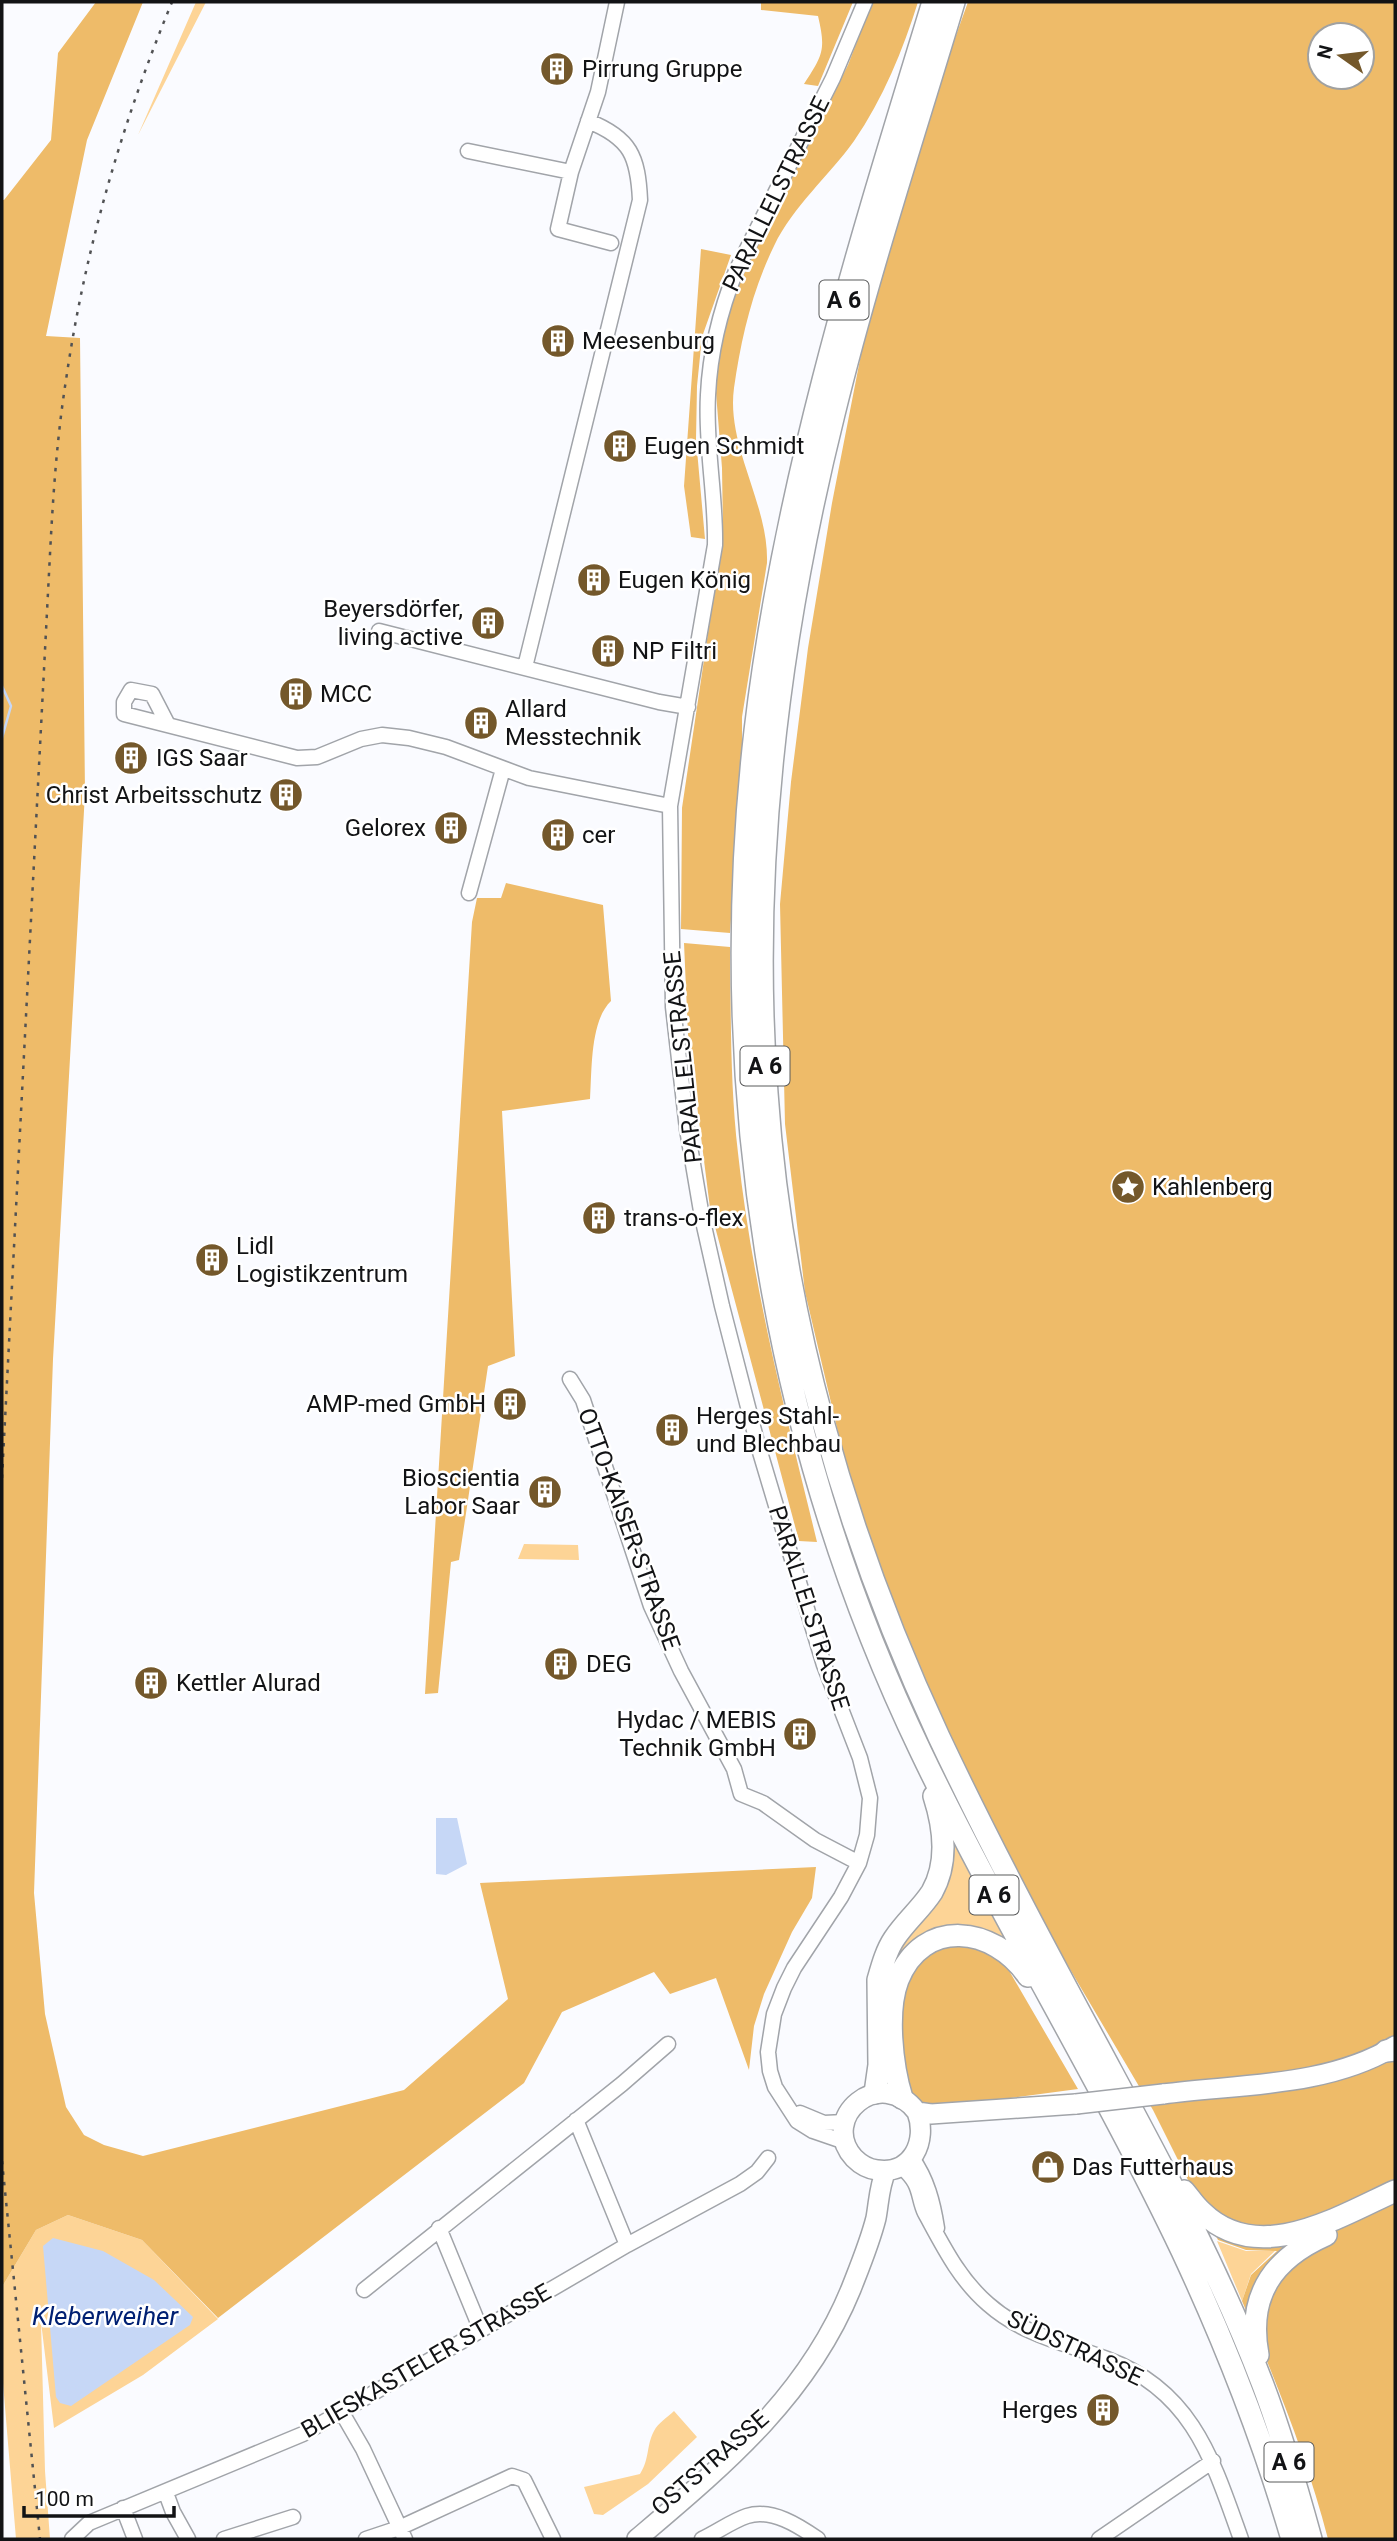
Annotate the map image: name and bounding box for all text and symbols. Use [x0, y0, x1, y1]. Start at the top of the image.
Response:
north arrow [1306, 21, 1376, 91]
text: N [1312, 43, 1338, 61]
building icon: Pirrung Gruppe [538, 50, 576, 88]
place label: Pirrung Gruppe [582, 55, 743, 83]
street label: PARALLELSTRASSE [717, 92, 835, 296]
road number: A 6 [820, 280, 868, 320]
building icon: Meesenburg [539, 322, 577, 360]
place label: Meesenburg [582, 327, 715, 355]
building icon: Eugen Schmidt [601, 427, 639, 465]
place label: Eugen Schmidt [644, 432, 805, 460]
building icon: Eugen König [575, 561, 613, 599]
place label: Eugen König [618, 566, 751, 594]
place label: Beyersdörfer, living active [323, 595, 463, 651]
building icon: Beyersdörfer, living active [469, 604, 507, 642]
building icon: NP Filtri [589, 632, 627, 670]
place label: NP Filtri [632, 637, 717, 665]
building icon: MCC [277, 675, 315, 713]
place label: MCC [320, 680, 372, 708]
place label: Allard Messtechnik [505, 695, 642, 751]
building icon: Allard Messtechnik [462, 704, 500, 742]
building icon: IGS Saar [112, 739, 150, 777]
place label: IGS Saar [156, 744, 248, 772]
building icon: Christ Arbeitsschutz [267, 776, 305, 814]
place label: Christ Arbeitsschutz [46, 781, 262, 809]
building icon: Gelorex [432, 809, 470, 847]
place label: Gelorex [345, 814, 426, 842]
building icon: cer [539, 816, 577, 854]
place label: cer [582, 821, 615, 849]
street label: PARALLELSTRASSE [658, 950, 708, 1164]
road number: A 6 [740, 1046, 790, 1086]
place icon: Kahlenberg [1109, 1168, 1147, 1206]
place label: Kahlenberg [1152, 1173, 1273, 1201]
building icon: trans-o-flex [580, 1199, 618, 1237]
place label: trans-o-flex [624, 1204, 744, 1232]
place label: Lidl Logistikzentrum [236, 1232, 408, 1288]
building icon: Lidl Logistikzentrum [193, 1241, 231, 1279]
building icon: AMP-med GmbH [491, 1385, 529, 1423]
place label: AMP-med GmbH [306, 1390, 486, 1418]
place label: Herges Stahl- und Blechbau [696, 1402, 841, 1458]
street label: OTTO-KAISER-STRASSE [572, 1404, 686, 1654]
building icon: Herges Stahl- und Blechbau [653, 1411, 691, 1449]
place label: Bioscientia Labor Saar [402, 1464, 520, 1520]
building icon: Bioscientia Labor Saar [526, 1473, 564, 1511]
street label: PARALLELSTRASSE [763, 1502, 855, 1714]
building icon: DEG [542, 1645, 580, 1683]
place label: DEG [586, 1650, 632, 1678]
building icon: Kettler Alurad [132, 1664, 170, 1702]
place label: Kettler Alurad [176, 1669, 321, 1697]
place label: Hydac / MEBIS Technik GmbH [616, 1706, 776, 1762]
building icon: Hydac / MEBIS Technik GmbH [781, 1715, 819, 1753]
road number: A 6 [970, 1876, 1018, 1914]
shop icon: Das Futterhaus [1029, 2148, 1067, 2186]
place label: Das Futterhaus [1072, 2153, 1234, 2181]
street label: BLIESKASTELER STRASSE [296, 2278, 556, 2444]
water label: Kleberweiher [32, 2301, 179, 2331]
street label: SÜDSTRASSE [1003, 2304, 1147, 2392]
building icon: Herges [1084, 2391, 1122, 2429]
place label: Herges [1002, 2396, 1078, 2424]
street label: OSTSTRASSE [646, 2405, 774, 2521]
road number: A 6 [1264, 2442, 1314, 2482]
scale bar [24, 2474, 175, 2518]
text: 100 m [35, 2487, 94, 2511]

